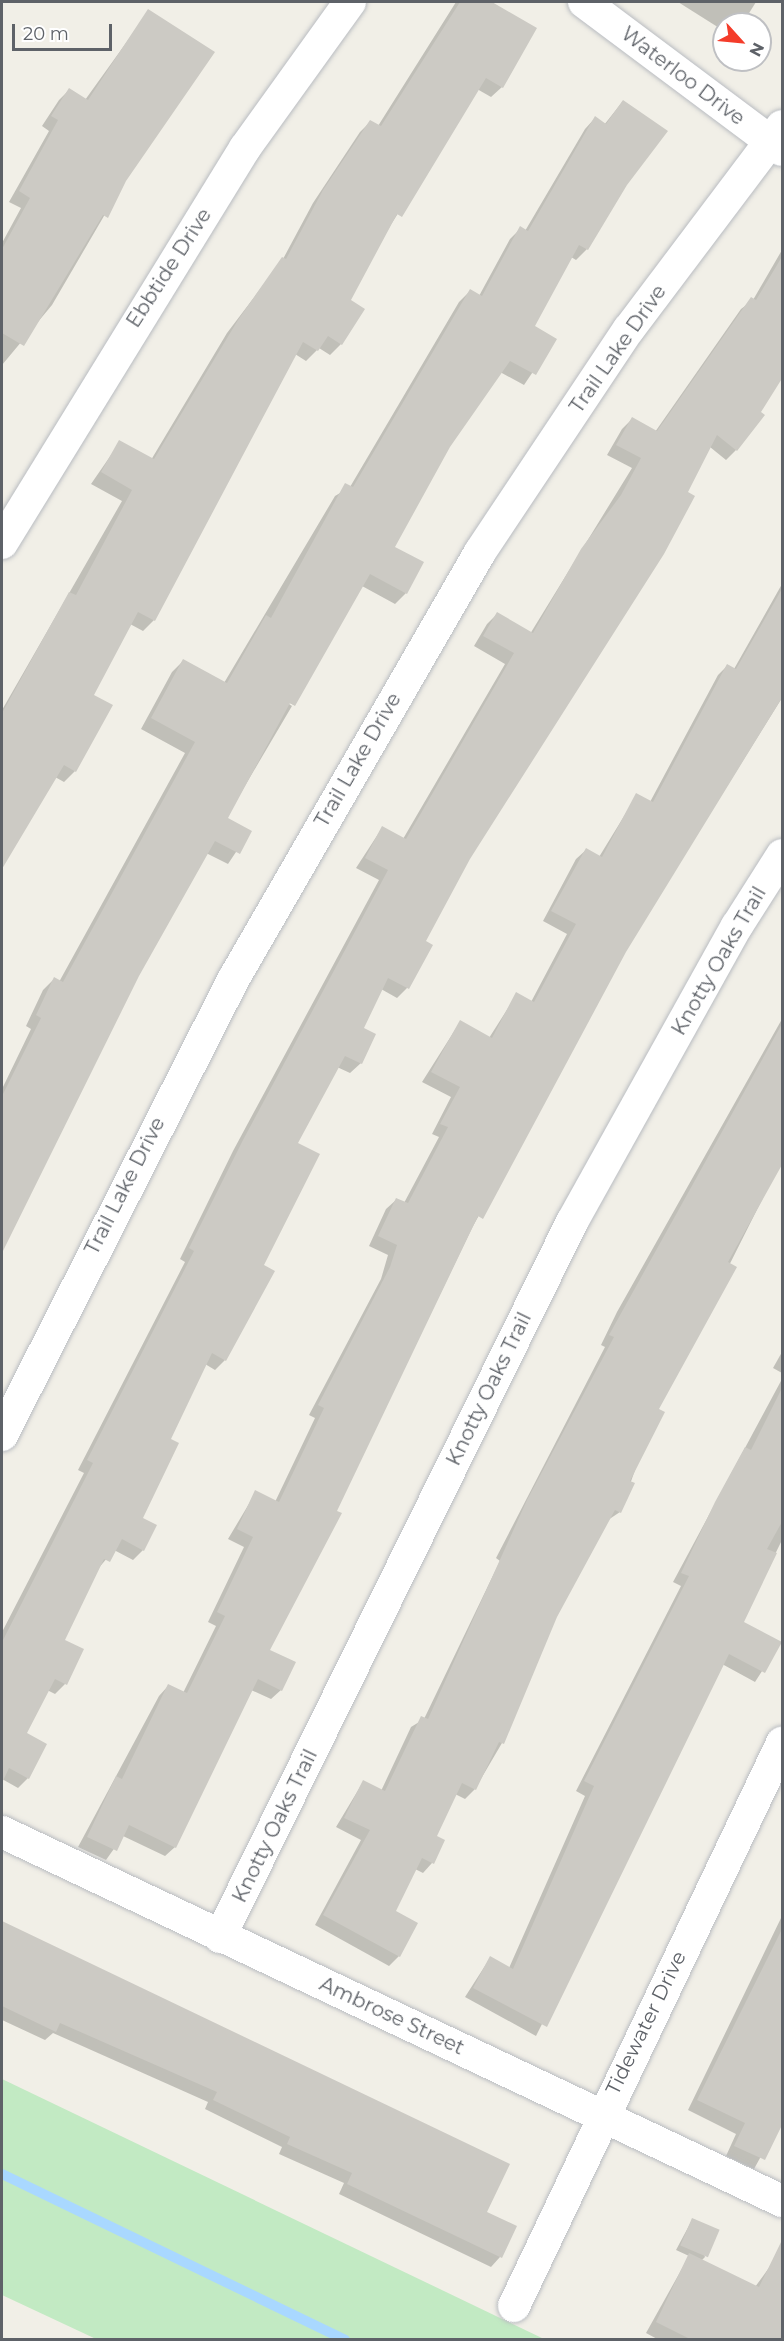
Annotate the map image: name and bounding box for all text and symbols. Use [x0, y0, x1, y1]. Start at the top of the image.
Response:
scale bar [15, 12, 116, 50]
north arrow [712, 12, 772, 72]
street label: Waterloo Drive [616, 22, 750, 130]
text: 20 m [23, 23, 69, 45]
text: N [745, 39, 768, 60]
street label: Ebbtide Drive [122, 204, 216, 332]
street label: Trail Lake Drive [565, 280, 671, 418]
street label: Trail Lake Drive [310, 689, 406, 831]
street label: Knotty Oaks Trail [667, 882, 771, 1040]
street label: Trail Lake Drive [80, 1113, 170, 1259]
street label: Knotty Oaks Trail [441, 1308, 537, 1470]
street label: Knotty Oaks Trail [227, 1745, 323, 1907]
street label: Tidewater Drive [601, 1947, 691, 2099]
street label: Ambrose Street [316, 1972, 468, 2060]

